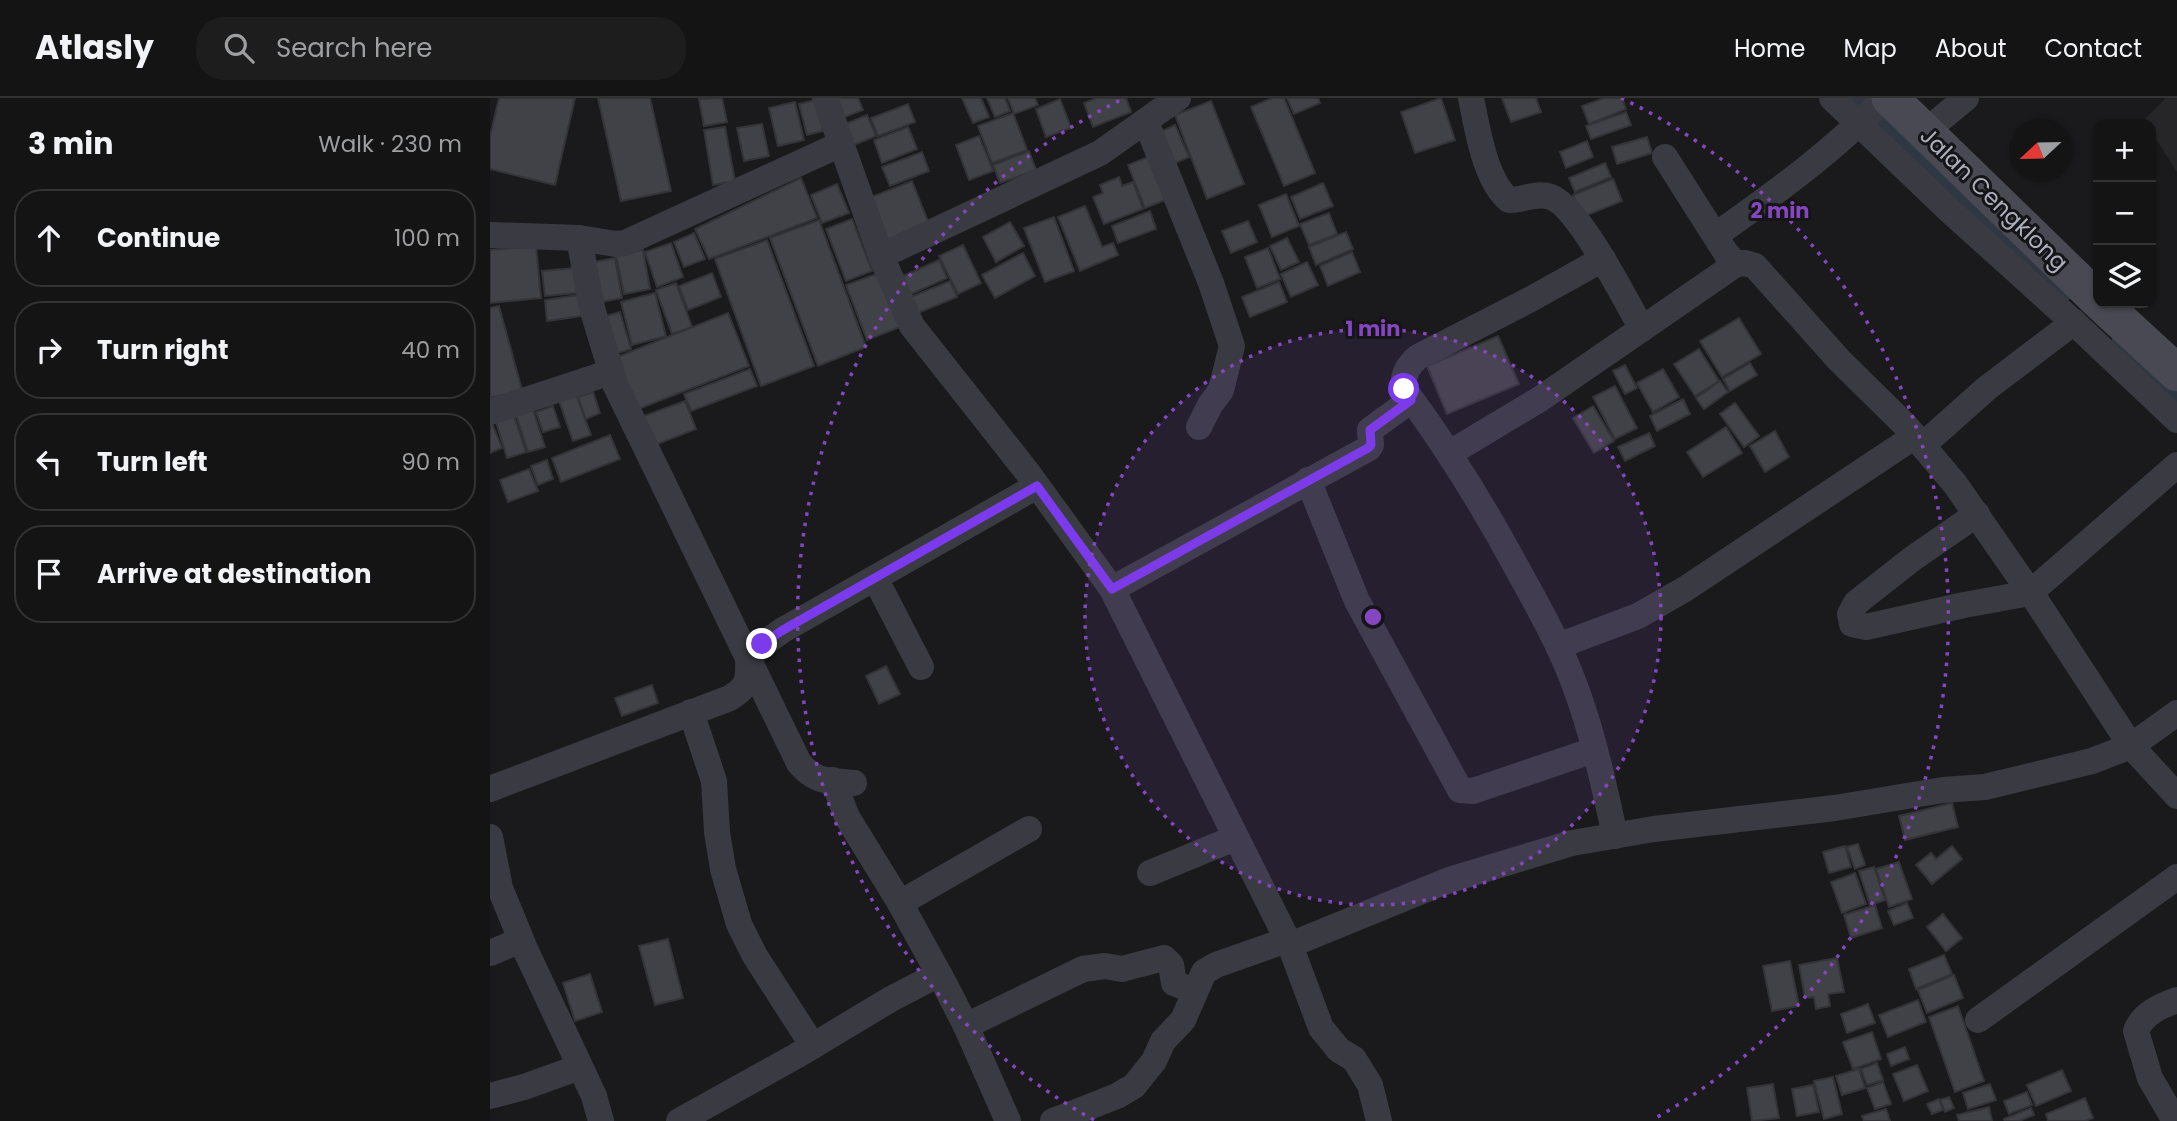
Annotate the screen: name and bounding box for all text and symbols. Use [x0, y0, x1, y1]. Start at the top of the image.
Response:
search box [196, 17, 686, 80]
text: Atlasly [35, 24, 154, 71]
icon: search [220, 29, 258, 67]
text: Search here [276, 30, 432, 66]
text: Home [1734, 32, 1806, 65]
text: Map [1844, 32, 1897, 65]
text: About [1935, 32, 2006, 65]
text: Contact [2044, 32, 2142, 65]
north arrow [2009, 119, 2072, 182]
map controls [2093, 119, 2156, 308]
button: + [2093, 119, 2156, 182]
street label: Jalan Cengklong [1913, 120, 2075, 278]
text: 3 min [28, 122, 113, 165]
text: Walk · 230 m [318, 128, 462, 160]
button: − [2093, 182, 2156, 245]
text: 2 min [1750, 196, 1810, 225]
icon: ahead [30, 219, 68, 257]
text: Continue [97, 220, 220, 256]
text: 100 m [394, 222, 460, 254]
button: layers [2093, 245, 2156, 308]
text: 1 min [1346, 314, 1400, 343]
icon: right [30, 331, 68, 369]
text: Turn right [97, 332, 229, 368]
text: 40 m [401, 334, 460, 366]
route start [1388, 373, 1419, 404]
icon: left [30, 443, 68, 481]
text: Turn left [97, 444, 208, 480]
text: 90 m [401, 446, 460, 478]
icon: arrive [30, 555, 68, 593]
text: Arrive at destination [97, 556, 372, 592]
centre of rings [1361, 605, 1385, 629]
route end [746, 628, 777, 659]

